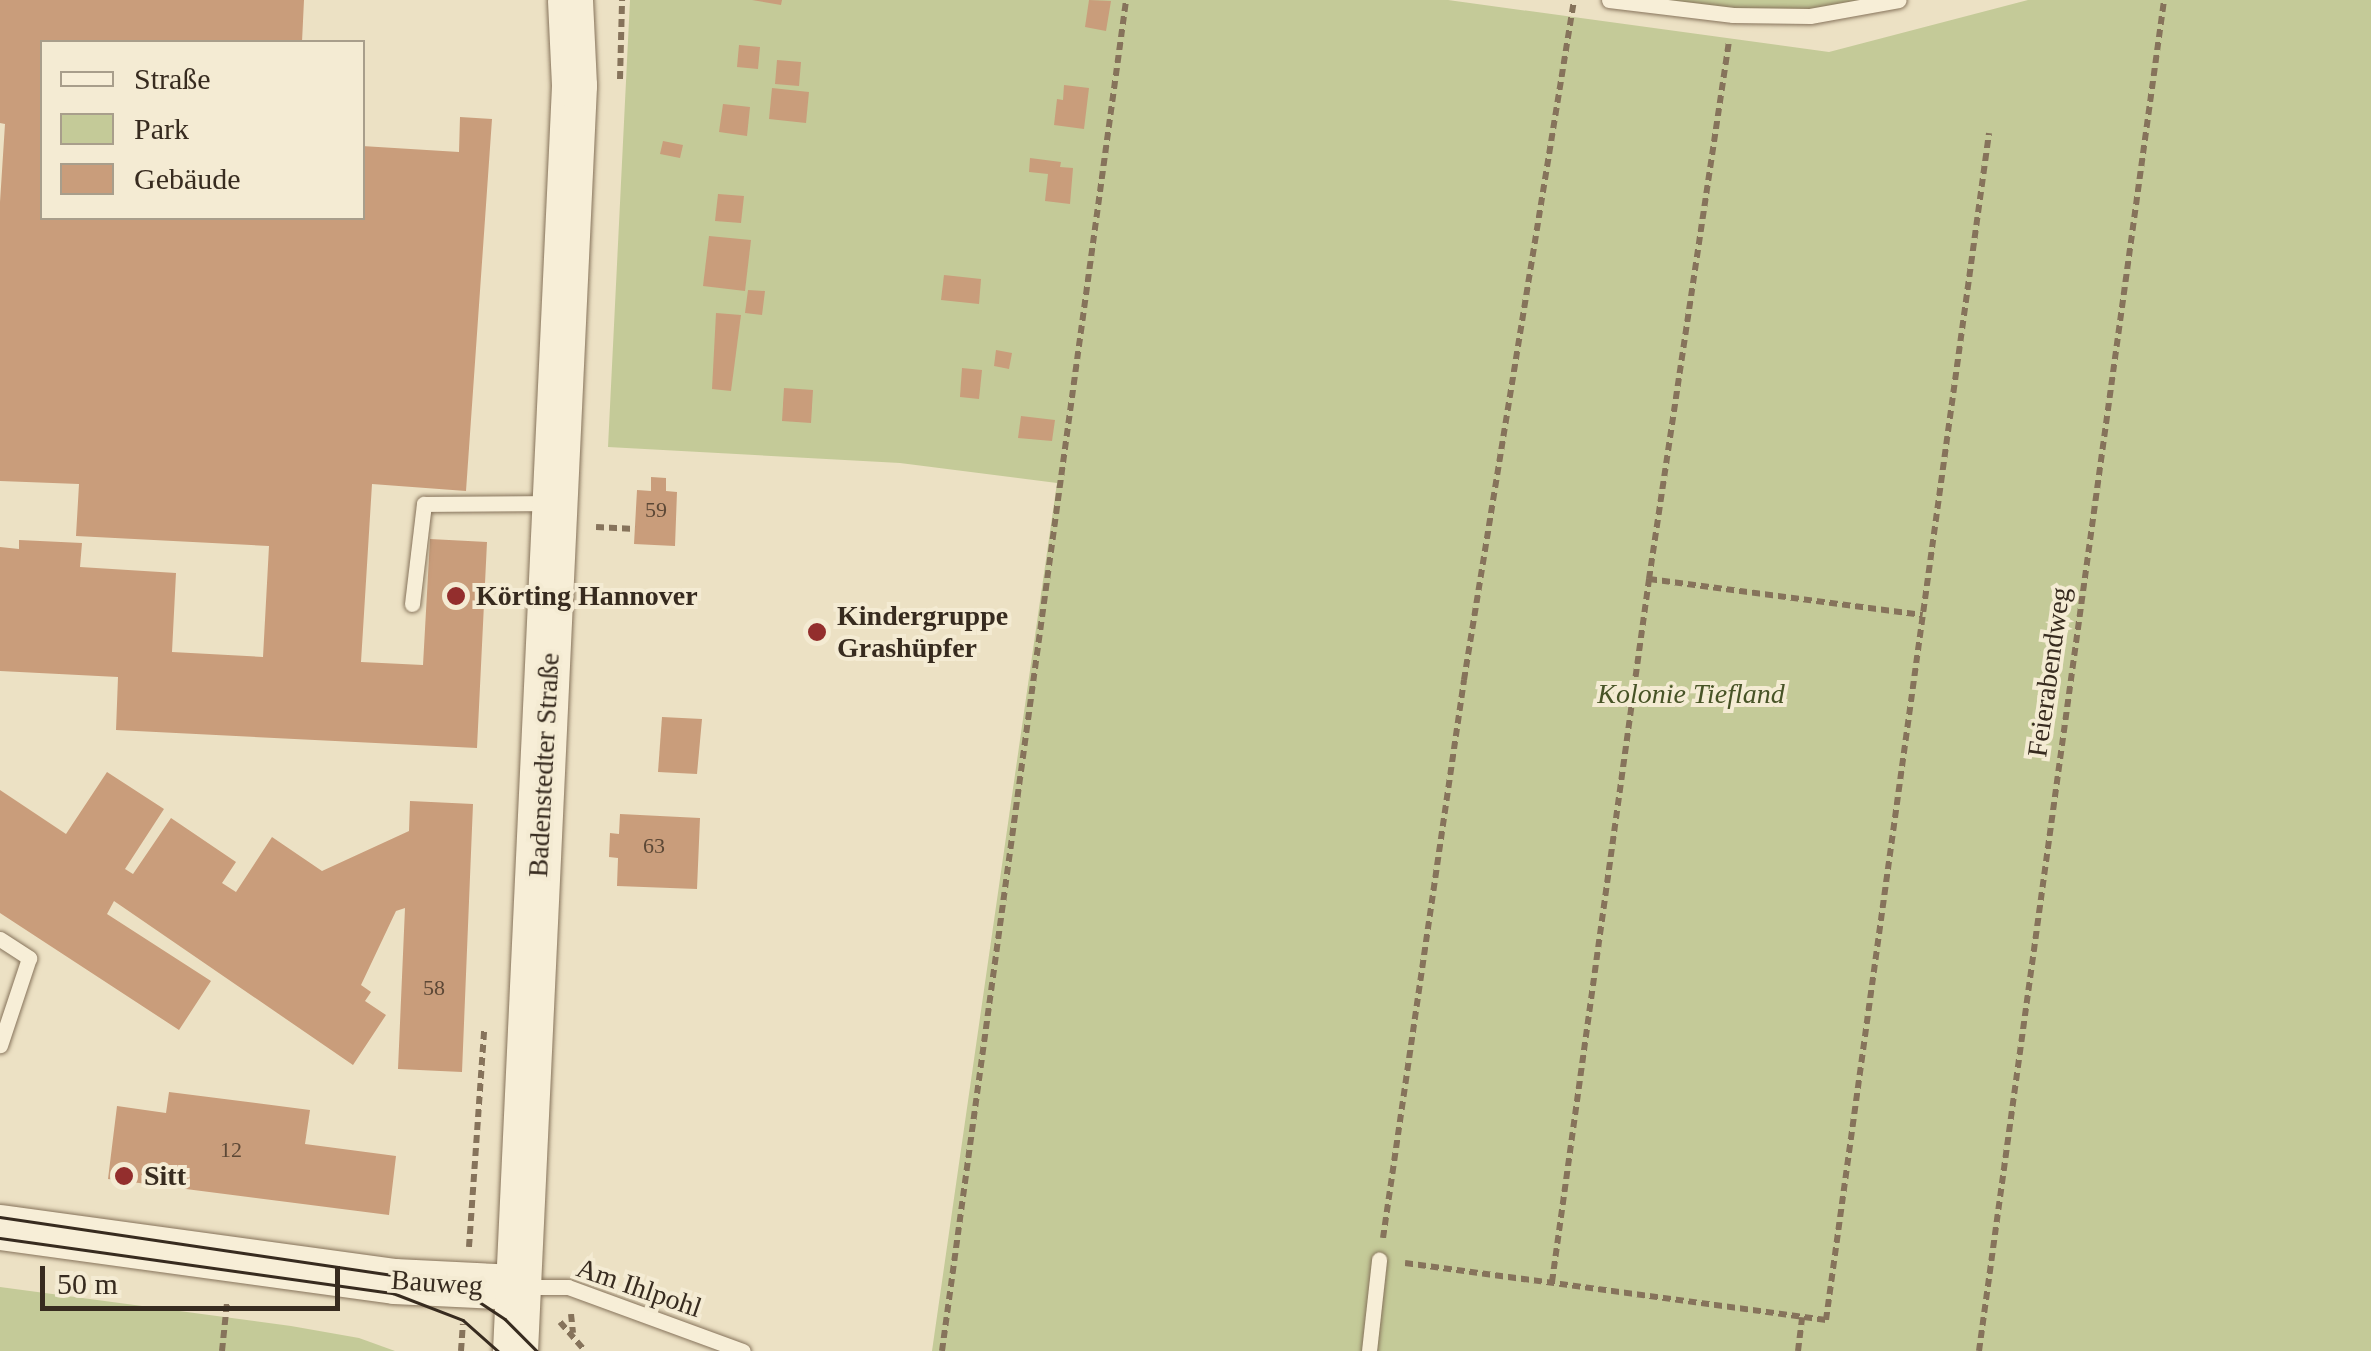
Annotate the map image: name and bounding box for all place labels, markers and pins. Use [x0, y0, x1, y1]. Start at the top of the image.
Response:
place label: Körting Hannover [476, 579, 698, 613]
marker: Körting Hannover [445, 585, 467, 607]
place label: Kindergruppe Grashüpfer [837, 599, 1008, 665]
marker: Kindergruppe Grashüpfer [806, 621, 828, 643]
place label: Sitt [144, 1159, 186, 1193]
marker: Sitt [113, 1165, 135, 1187]

